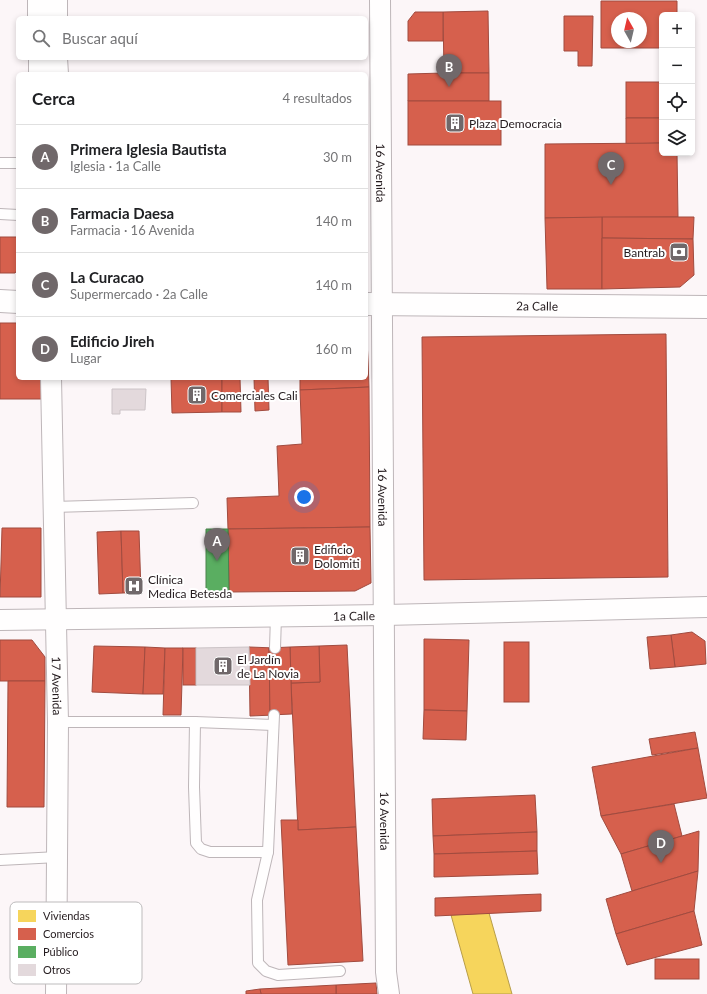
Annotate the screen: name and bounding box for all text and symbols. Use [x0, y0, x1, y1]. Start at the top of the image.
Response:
north arrow [611, 12, 647, 48]
map controls [659, 12, 695, 156]
button: + [659, 12, 695, 48]
search box [16, 16, 368, 60]
icon: search [30, 27, 52, 49]
text: Buscar aquí [62, 29, 138, 47]
button: − [659, 48, 695, 84]
pin: B [436, 54, 462, 87]
button: locate [659, 84, 695, 120]
text: Cerca [32, 88, 75, 109]
text: 4 resultados [282, 90, 352, 106]
building icon: Plaza Democracia [444, 112, 466, 134]
place label: Plaza Democracia [469, 116, 562, 131]
button: layers [659, 120, 695, 156]
text: Primera Iglesia Bautista [70, 140, 227, 158]
street label: 16 Avenida [373, 143, 389, 203]
text: A [40, 149, 50, 165]
text: 30 m [323, 149, 352, 165]
pin: C [598, 152, 624, 185]
text: Iglesia · 1a Calle [70, 158, 161, 174]
text: Farmacia Daesa [70, 204, 174, 222]
text: B [41, 213, 49, 229]
text: 140 m [315, 213, 352, 229]
text: Farmacia · 16 Avenida [70, 222, 194, 238]
bank icon: Bantrab [668, 241, 690, 263]
place label: Bantrab [624, 245, 665, 260]
text: La Curacao [70, 268, 144, 286]
text: C [41, 277, 49, 293]
text: 140 m [315, 277, 352, 293]
text: Supermercado · 2a Calle [70, 286, 208, 302]
street label: 2a Calle [516, 298, 558, 313]
text: Edificio Jireh [70, 332, 155, 350]
text: D [40, 341, 50, 357]
text: 160 m [315, 341, 352, 357]
text: Lugar [70, 350, 102, 366]
building icon: Comerciales Cali [186, 384, 208, 406]
place label: Comerciales Cali [211, 388, 298, 403]
street label: 16 Avenida [375, 467, 391, 527]
your location [294, 487, 314, 507]
pin: A [204, 528, 230, 561]
place label: Edificio Dolomiti [314, 542, 360, 571]
building icon: Edificio Dolomiti [289, 545, 311, 567]
place label: Clínica Medica Betesda [148, 572, 232, 601]
hospital icon: Clínica Medica Betesda [123, 575, 145, 597]
street label: 1a Calle [333, 608, 375, 623]
place label: El Jardín de La Novia [237, 652, 299, 681]
building icon: El Jardín de La Novia [212, 655, 234, 677]
street label: 17 Avenida [49, 656, 65, 716]
street label: 16 Avenida [377, 791, 393, 851]
pin: D [648, 830, 674, 863]
legend [10, 902, 142, 984]
text: Viviendas [43, 909, 90, 922]
text: Comercios [43, 927, 94, 940]
text: Público [43, 945, 78, 958]
text: Otros [43, 963, 71, 976]

